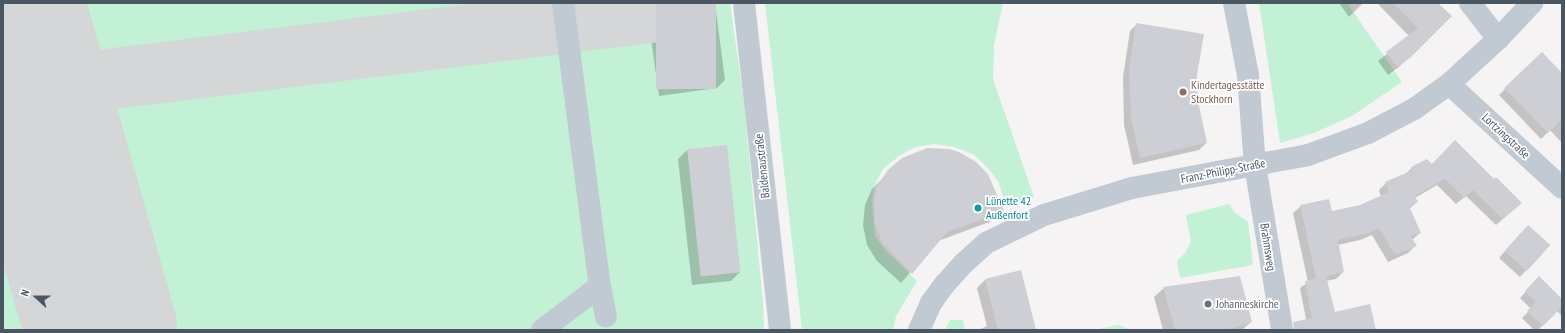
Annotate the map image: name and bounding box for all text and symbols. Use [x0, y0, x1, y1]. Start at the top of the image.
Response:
place label: Kindertagesstätte Stockhorn [1191, 78, 1264, 106]
marker: Kindertagesstätte Stockhorn [1178, 87, 1188, 97]
street label: Lortzingstraße [1479, 110, 1533, 162]
street label: Baldenaustraße [751, 133, 773, 199]
street label: Franz-Philipp-Straße [1180, 156, 1266, 186]
place label: Lünette 42 Außenfort [986, 194, 1031, 222]
marker: Lünette 42 Außenfort [973, 203, 983, 213]
street label: Brahmsweg [1257, 222, 1279, 272]
north arrow [16, 277, 56, 317]
text: N [17, 287, 32, 298]
place label: Johanneskirche [1216, 297, 1279, 311]
marker: Johanneskirche [1203, 299, 1213, 309]

